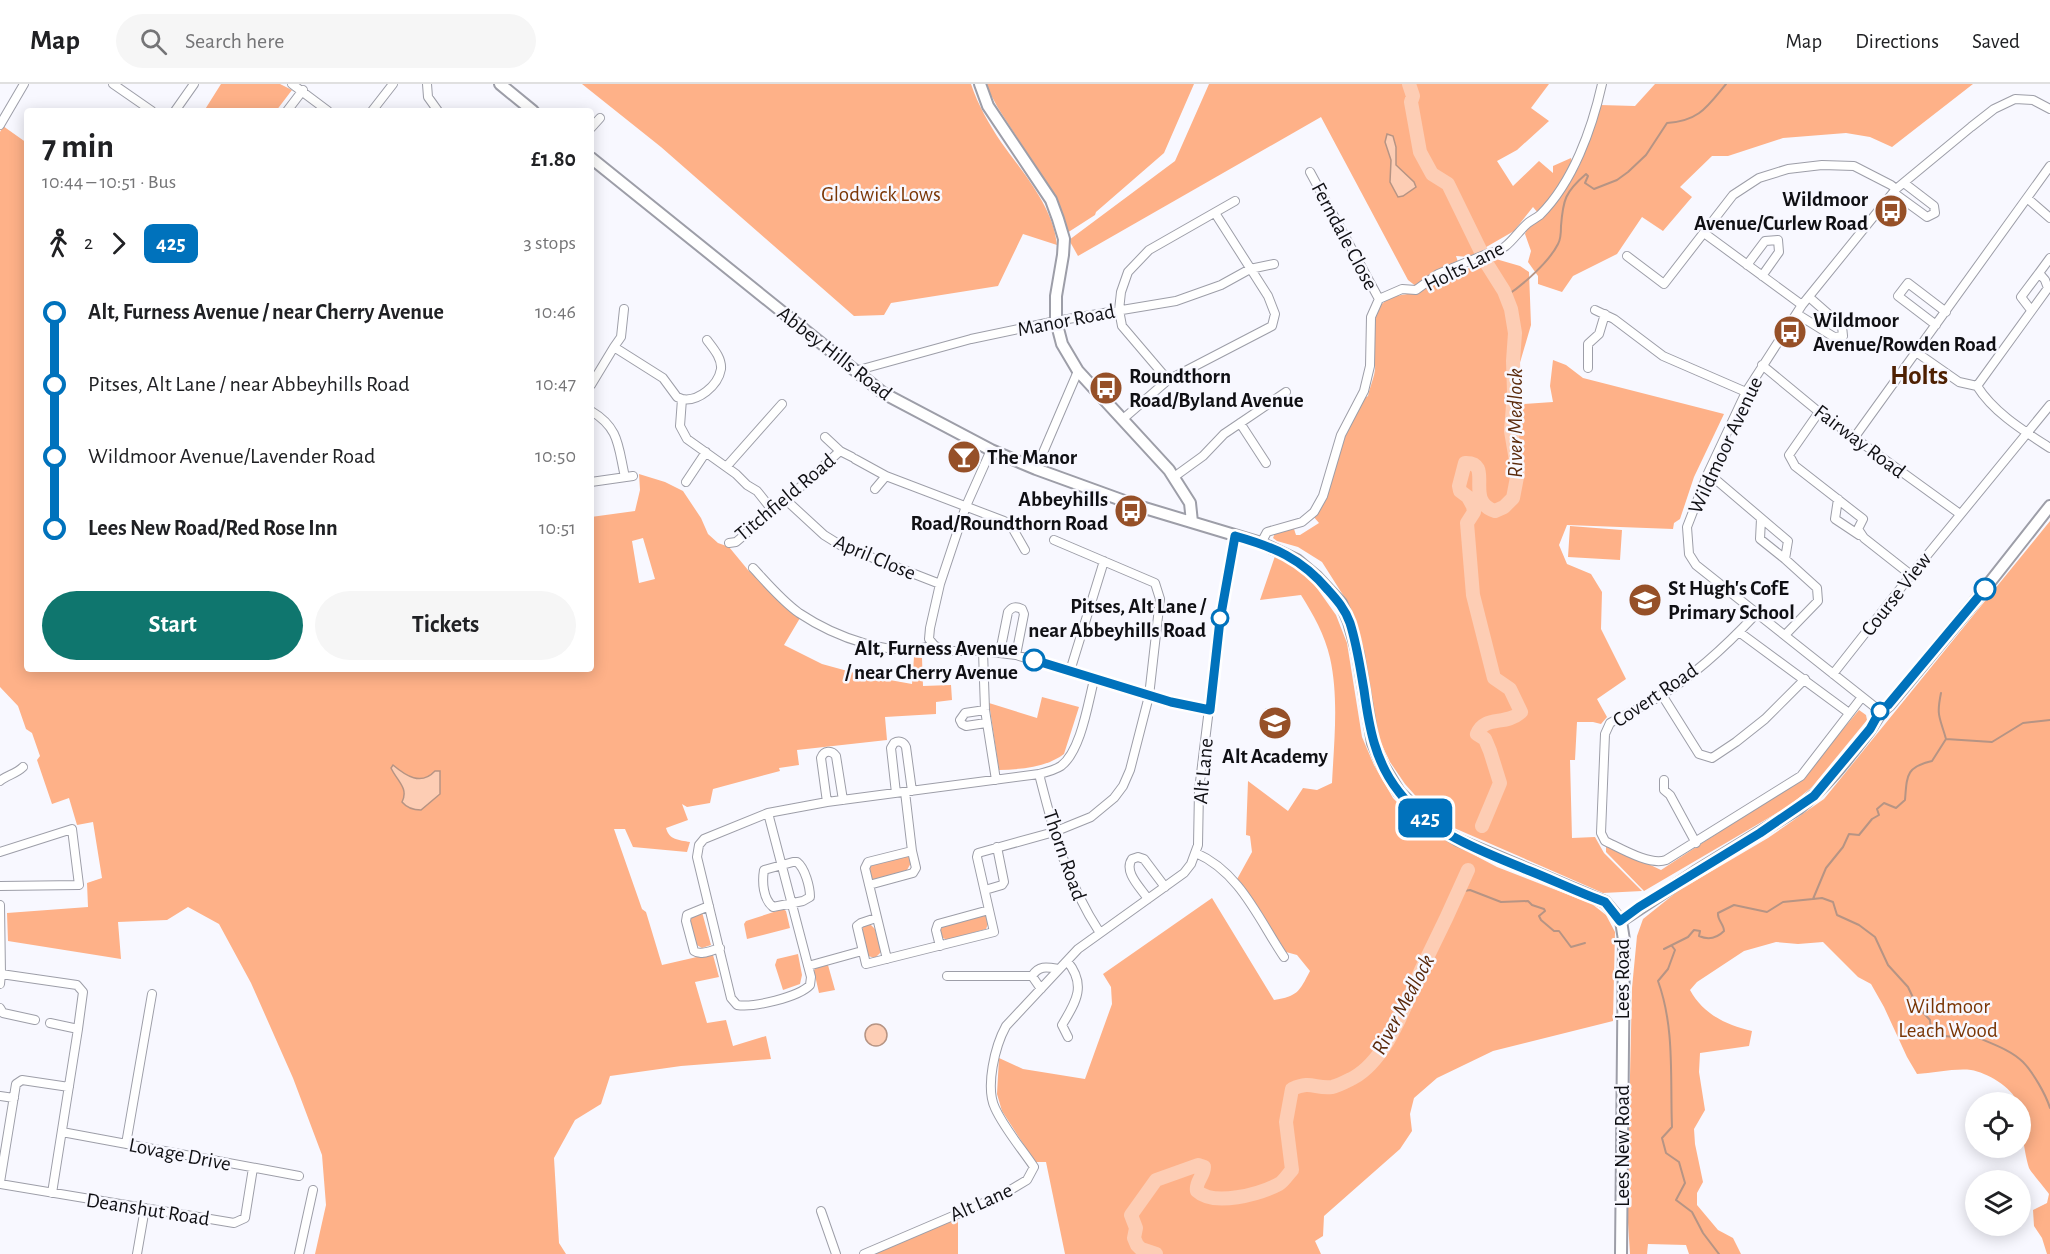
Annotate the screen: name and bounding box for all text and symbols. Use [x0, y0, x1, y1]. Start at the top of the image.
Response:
search box [116, 14, 536, 68]
icon: search [137, 25, 170, 58]
text: Map [30, 27, 80, 55]
text: Search here [185, 30, 284, 52]
text: Map [1786, 31, 1822, 52]
text: Directions [1855, 31, 1939, 52]
text: Saved [1972, 31, 2020, 52]
text: 7 min [42, 131, 114, 164]
text: £1.80 [531, 148, 576, 170]
text: 10:44 – 10:51 · Bus [42, 172, 176, 192]
street label: Ferndale Close [1307, 179, 1382, 293]
park label: Glodwick Lows [821, 184, 941, 205]
place label: Wildmoor Avenue/Curlew Road [1694, 189, 1869, 234]
bus stop icon: Wildmoor Avenue/Curlew Road [1873, 193, 1909, 229]
icon: walk [42, 227, 75, 260]
icon: forward [102, 227, 135, 260]
text: 2 [84, 233, 93, 253]
text: 425 [156, 233, 186, 254]
text: 3 stops [524, 233, 576, 253]
street label: Holts Lane [1421, 238, 1507, 295]
text: Alt, Furness Avenue / near Cherry Avenue [88, 301, 444, 323]
street label: Manor Road [1016, 301, 1117, 340]
text: 10:46 [535, 302, 576, 322]
street label: Abbey Hills Road [774, 302, 896, 404]
place label: Wildmoor Avenue/Rowden Road [1813, 310, 1997, 355]
bus stop icon: Wildmoor Avenue/Rowden Road [1772, 314, 1808, 350]
district label: Holts [1890, 362, 1948, 389]
place label: Roundthorn Road/Byland Avenue [1129, 366, 1304, 411]
water label: River Medlock [1504, 368, 1526, 478]
bus stop icon: Roundthorn Road/Byland Avenue [1088, 370, 1124, 406]
text: Pitses, Alt Lane / near Abbeyhills Road [88, 373, 410, 395]
street label: Wildmoor Avenue [1685, 373, 1766, 517]
text: 10:47 [536, 374, 576, 394]
street label: Fairway Road [1810, 401, 1909, 482]
bar icon: The Manor [946, 439, 982, 475]
text: Wildmoor Avenue/Lavender Road [88, 445, 376, 467]
text: 10:50 [535, 446, 576, 466]
place label: The Manor [987, 447, 1078, 468]
street label: Titchfield Road [731, 450, 839, 545]
place label: Abbeyhills Road/Roundthorn Road [910, 489, 1108, 534]
bus stop icon: Abbeyhills Road/Roundthorn Road [1113, 493, 1149, 529]
text: Lees New Road/Red Rose Inn [88, 517, 338, 539]
text: 10:51 [539, 518, 576, 538]
street label: April Close [831, 531, 919, 584]
street label: Course View [1857, 549, 1935, 640]
place label: St Hugh's CofE Primary School [1668, 578, 1795, 623]
unlabelled marker [1974, 578, 1996, 600]
school or university icon: St Hugh's CofE Primary School [1627, 582, 1663, 618]
button: Start [42, 591, 303, 660]
button: Tickets [315, 591, 576, 660]
place label: Pitses, Alt Lane / near Abbeyhills Road [1028, 596, 1207, 641]
marker: Pitses, Alt Lane / near Abbeyhills Road [1211, 609, 1229, 627]
place label: Alt, Furness Avenue / near Cherry Avenue [844, 638, 1018, 683]
marker: Alt, Furness Avenue / near Cherry Avenue [1023, 649, 1045, 671]
street label: Covert Road [1609, 659, 1702, 731]
unlabelled marker [1871, 702, 1889, 720]
school or university icon: Alt Academy [1257, 705, 1293, 741]
street label: Alt Lane [1190, 737, 1217, 805]
place label: Alt Academy [1222, 746, 1328, 767]
line badge: 425 [1390, 798, 1460, 838]
street label: Thorn Road [1039, 807, 1090, 903]
text: 425 [1410, 808, 1440, 829]
street label: Lees Road [1612, 938, 1633, 1019]
water label: River Medlock [1367, 951, 1438, 1058]
park label: Wildmoor Leach Wood [1898, 996, 1998, 1041]
street label: Lees New Road [1612, 1085, 1633, 1207]
map controls [1965, 1092, 2031, 1236]
button: locate [1965, 1092, 2031, 1158]
street label: Lovage Drive [127, 1134, 233, 1175]
button: layers [1965, 1170, 2031, 1236]
street label: Alt Lane [947, 1179, 1016, 1226]
street label: Deanshut Road [85, 1189, 211, 1230]

